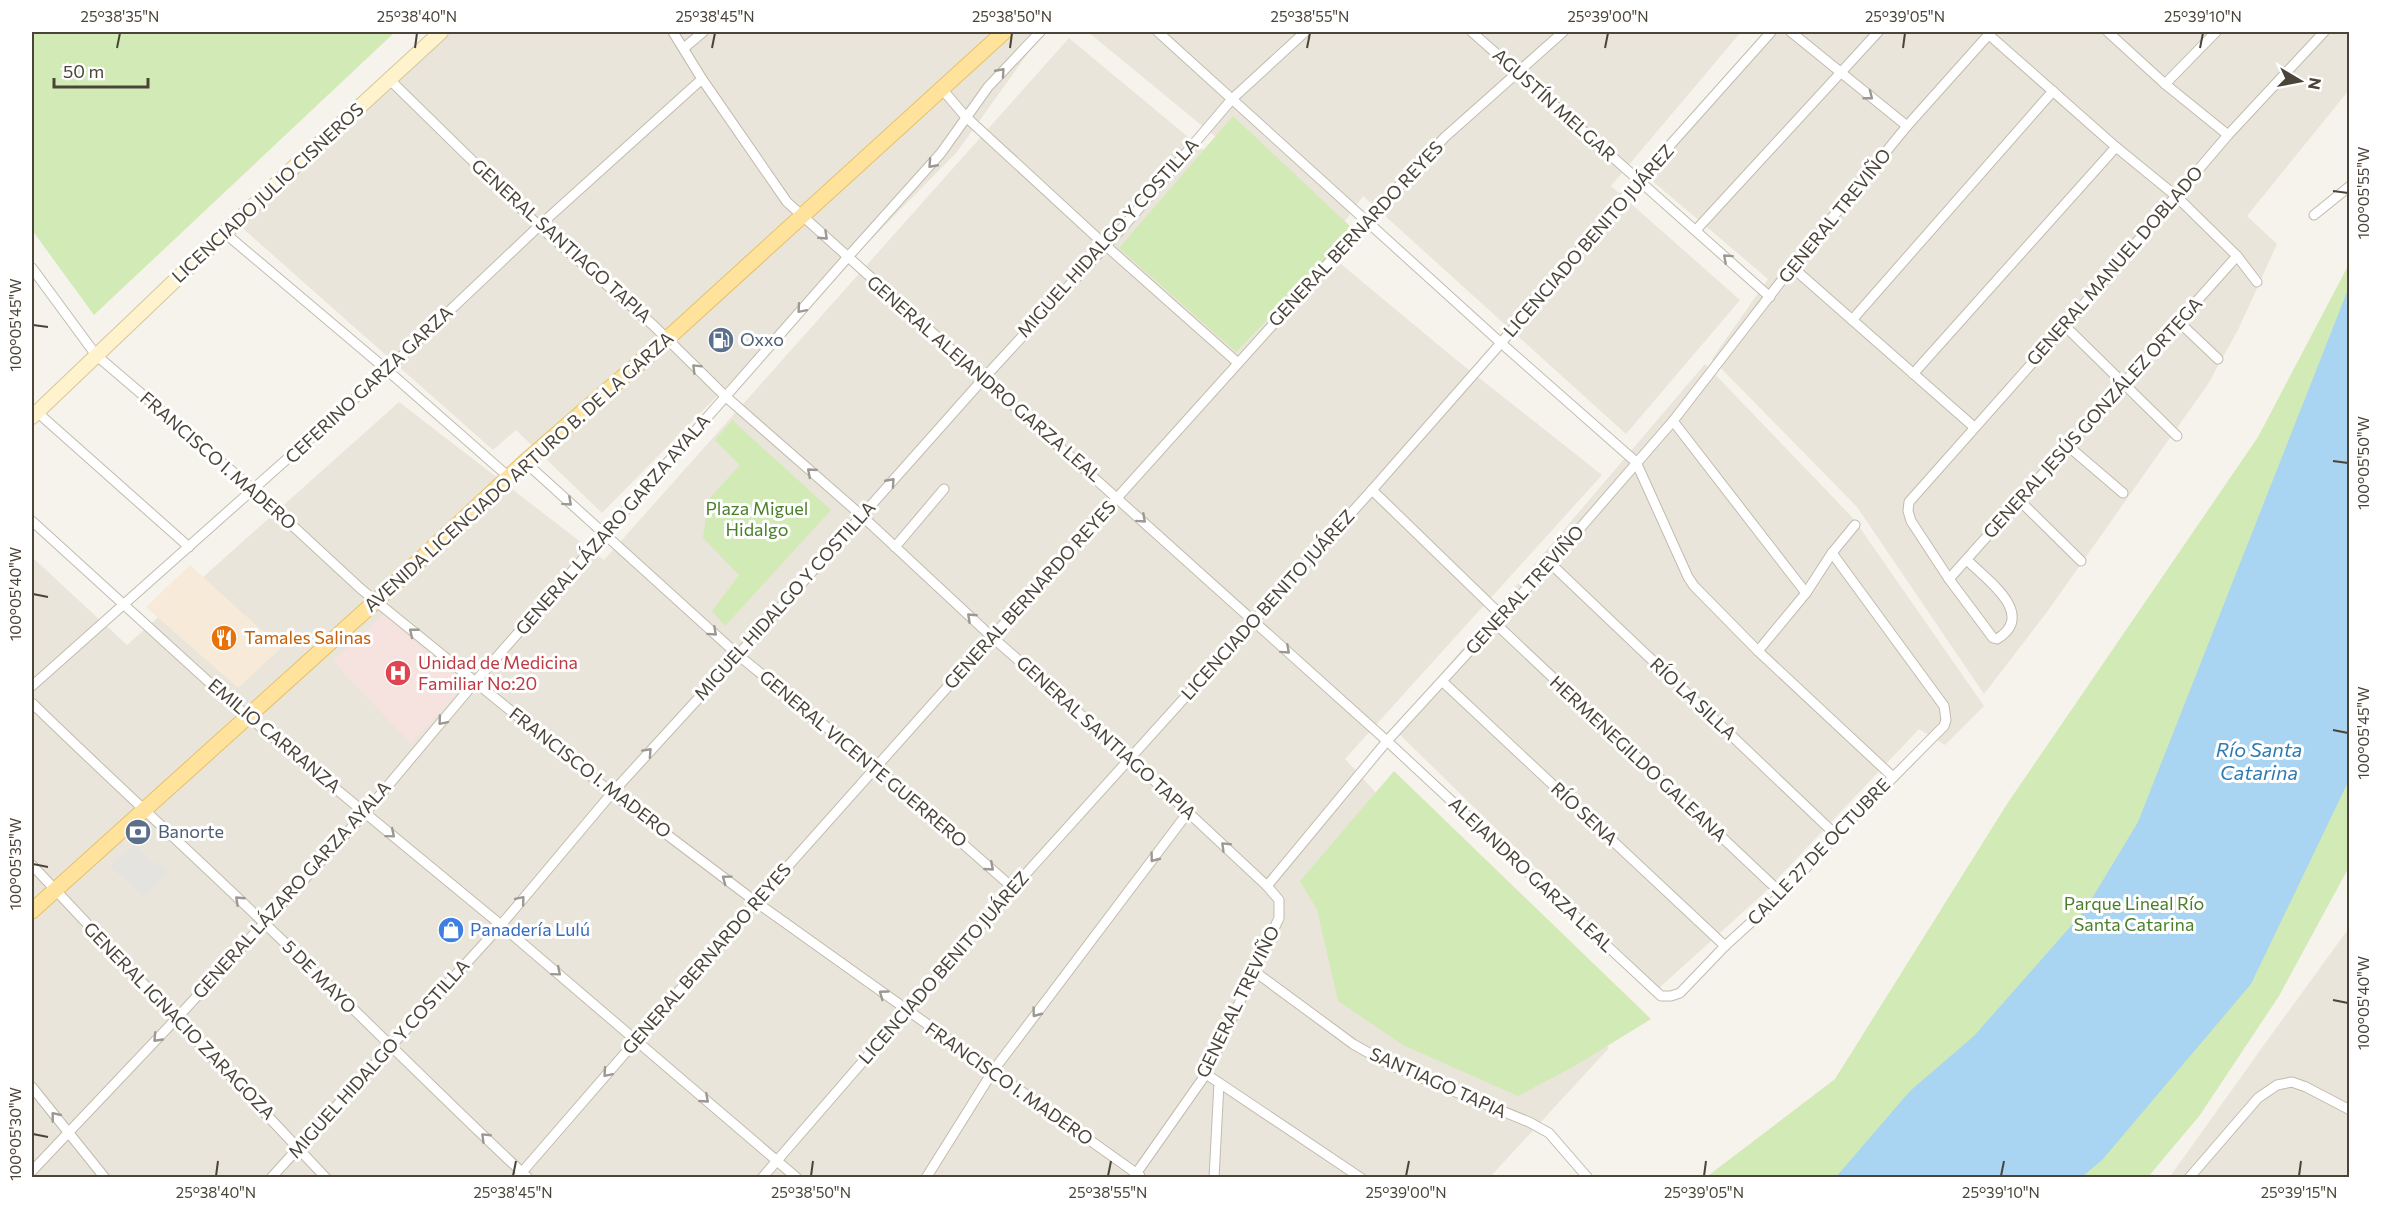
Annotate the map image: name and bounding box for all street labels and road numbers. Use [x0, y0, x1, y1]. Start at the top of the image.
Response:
street label: AGUSTÍN MELGAR [1489, 43, 1621, 165]
street label: LICENCIADO JULIO CISNEROS [167, 98, 368, 287]
street label: MIGUEL HIDALGO Y COSTILLA [1012, 133, 1202, 341]
street label: GENERAL BERNARDO REYES [1263, 136, 1447, 331]
street label: LICENCIADO BENITO JUÁREZ [1499, 139, 1678, 341]
street label: GENERAL TREVIÑO [1773, 144, 1895, 287]
street label: GENERAL SANTIAGO TAPIA [467, 154, 656, 327]
street label: GENERAL MANUEL DOBLADO [2021, 161, 2207, 370]
street label: GENERAL ALEJANDRO GARZA LEAL [863, 270, 1106, 486]
street label: GENERAL JESÚS GONZÁLEZ ORTEGA [1978, 292, 2206, 542]
street label: CEFERINO GARZA GARZA [280, 301, 457, 468]
street label: AVENIDA LICENCIADO ARTURO B. DE LA GARZA [359, 326, 677, 616]
street label: FRANCISCO I. MADERO [136, 386, 301, 534]
street label: GENERAL LÁZARO GARZA AYALA [510, 409, 714, 639]
street label: MIGUEL HIDALGO Y COSTILLA [689, 496, 879, 704]
street label: GENERAL BERNARDO REYES [939, 496, 1120, 693]
street label: LICENCIADO BENITO JUÁREZ [1176, 505, 1358, 704]
street label: GENERAL TREVIÑO [1460, 520, 1588, 658]
street label: GENERAL SANTIAGO TAPIA [1012, 651, 1201, 824]
street label: RÍO LA SILLA [1646, 653, 1741, 744]
street label: GENERAL VICENTE GUERRERO [755, 665, 972, 852]
street label: HERMENEGILDO GALEANA [1546, 671, 1732, 846]
street label: EMILIO CARRANZA [204, 674, 345, 797]
street label: FRANCISCO I. MADERO [505, 702, 676, 842]
street label: CALLE 27 DE OCTUBRE [1742, 773, 1894, 929]
street label: GENERAL LÁZARO GARZA AYALA [188, 776, 395, 1003]
street label: RÍO SENA [1547, 777, 1622, 849]
street label: ALEJANDRO GARZA LEAL [1445, 792, 1619, 956]
street label: GENERAL BERNARDO REYES [617, 858, 795, 1058]
street label: LICENCIADO BENITO JUÁREZ [854, 866, 1033, 1068]
street label: GENERAL IGNACIO ZARAGOZA [79, 917, 280, 1124]
street label: GENERAL TREVIÑO [1191, 922, 1283, 1081]
street label: 5 DE MAYO [278, 935, 361, 1018]
street label: MIGUEL HIDALGO Y COSTILLA [283, 954, 473, 1162]
street label: FRANCISCO I. MADERO [922, 1017, 1098, 1149]
street label: SANTIAGO TAPIA [1367, 1042, 1510, 1122]

